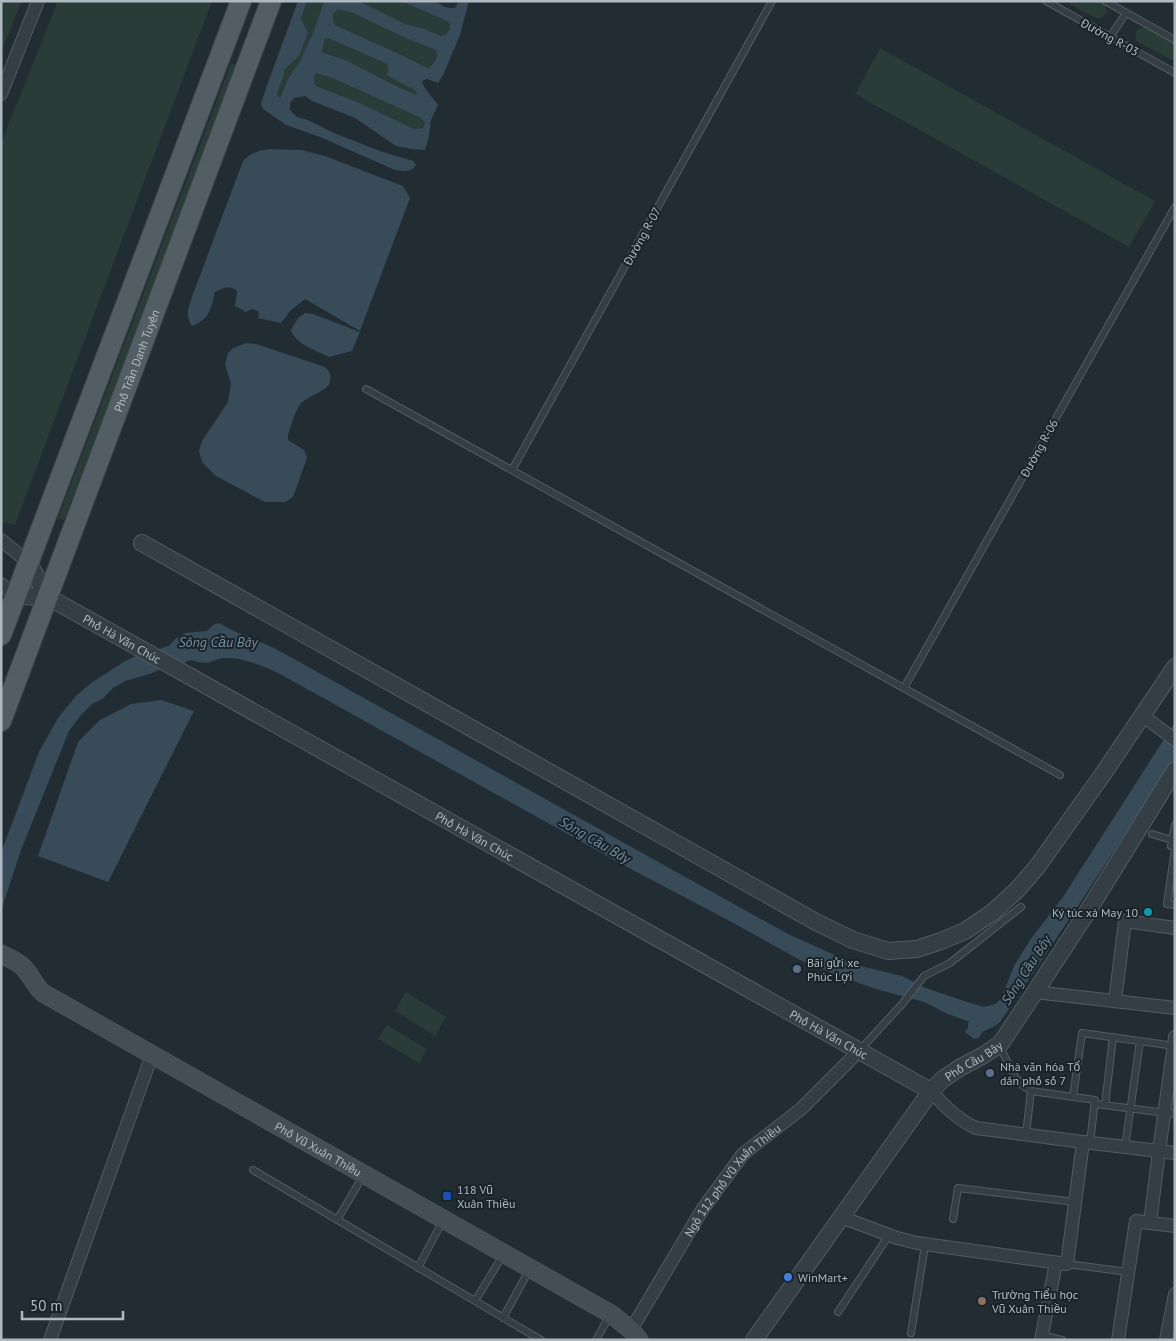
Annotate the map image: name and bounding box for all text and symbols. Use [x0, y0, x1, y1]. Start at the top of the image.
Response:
street label: Đường R-03 [1077, 14, 1142, 59]
street label: Đường R-07 [619, 204, 664, 269]
street label: Phố Trần Danh Tuyên [110, 307, 162, 414]
street label: Đường R-06 [1016, 416, 1061, 481]
street label: Phố Hà Văn Chúc [80, 611, 164, 667]
water label: Sông Cầu Bây [178, 633, 258, 651]
street label: Phố Hà Văn Chúc [433, 808, 517, 864]
water label: Sông Cầu Bây [556, 812, 635, 868]
place label: Ký túc xá May 10 [1052, 905, 1138, 920]
marker: Ký túc xá May 10 [1142, 906, 1154, 918]
water label: Sông Cầu Bây [997, 931, 1056, 1008]
place label: Bãi gửi xe Phúc Lợi [807, 955, 859, 984]
marker: Bãi gửi xe Phúc Lợi [791, 963, 803, 975]
street label: Phố Hà Văn Chúc [787, 1006, 871, 1062]
street label: Phố Cầu Bây [941, 1037, 1005, 1083]
place label: Nhà văn hóa Tổ dân phố số 7 [1000, 1059, 1081, 1088]
marker: Nhà văn hóa Tổ dân phố số 7 [984, 1067, 996, 1079]
street label: Phố Vũ Xuân Thiều [272, 1118, 365, 1179]
street label: Ngõ 112 phố Vũ Xuân Thiều [680, 1120, 783, 1239]
place label: 118 Vũ Xuân Thiều [457, 1182, 515, 1211]
marker: 118 Vũ Xuân Thiều [441, 1190, 453, 1202]
place label: WinMart+ [798, 1270, 848, 1285]
marker: WinMart+ [782, 1271, 794, 1283]
place label: Trường Tiểu học Vũ Xuân Thiều [991, 1287, 1079, 1316]
scale bar [22, 1288, 124, 1320]
marker: Trường Tiểu học Vũ Xuân Thiều [976, 1295, 988, 1307]
text: 50 m [30, 1296, 63, 1315]

